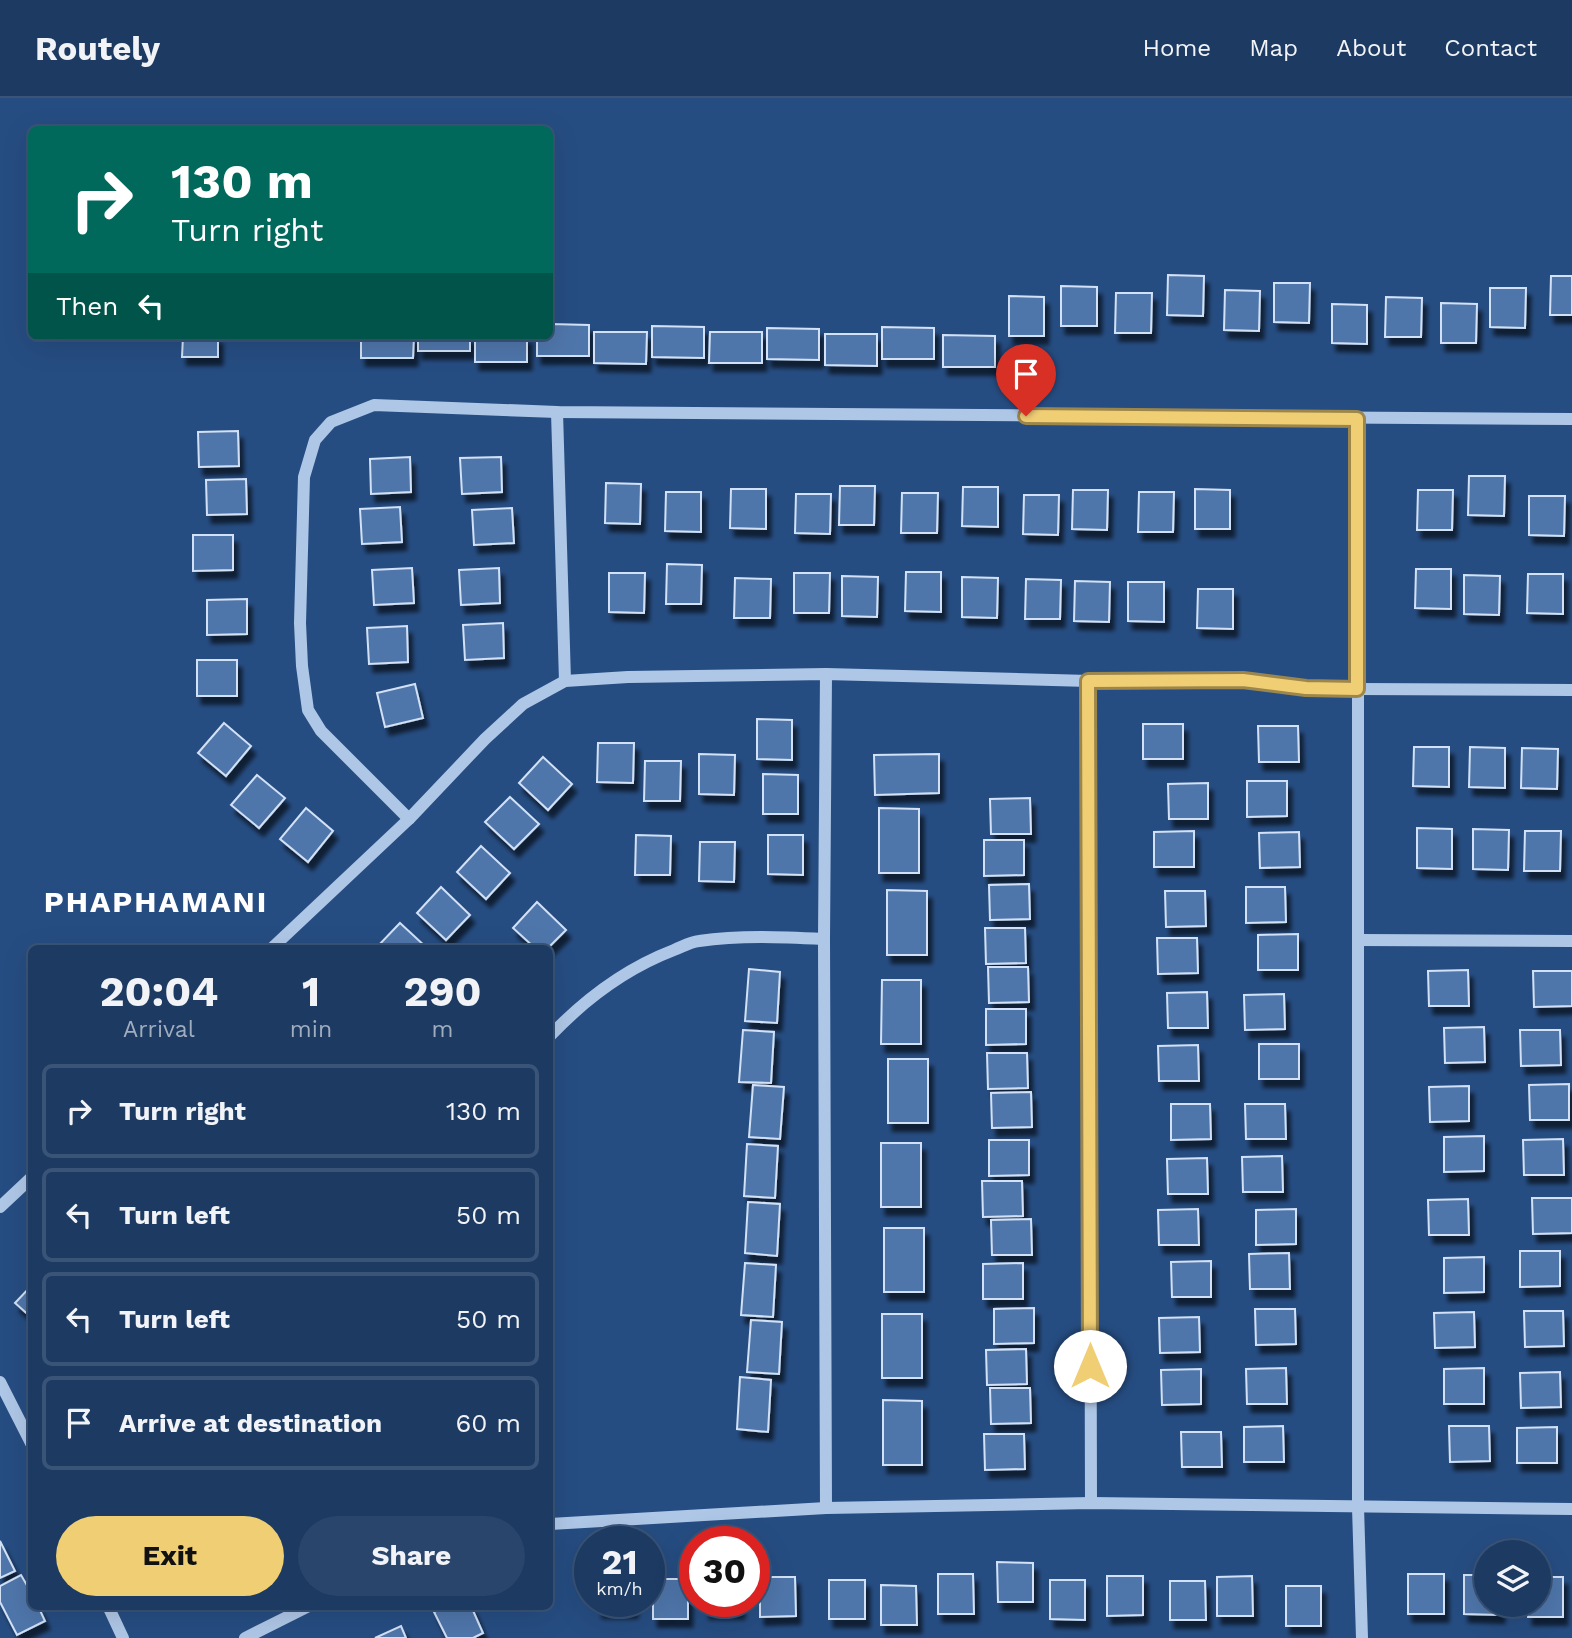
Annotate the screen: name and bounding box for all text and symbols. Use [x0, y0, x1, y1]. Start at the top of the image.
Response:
text: Routely [35, 29, 160, 68]
text: Home [1143, 34, 1211, 62]
text: Map [1249, 34, 1298, 62]
text: About [1336, 34, 1406, 62]
text: Contact [1444, 34, 1537, 62]
text: 130 m [171, 152, 313, 210]
icon: right [56, 154, 147, 245]
text: Turn right [171, 211, 323, 249]
icon: left [132, 287, 170, 325]
text: Then [56, 291, 118, 321]
pin [996, 344, 1056, 416]
icon: arrive [1007, 355, 1045, 393]
district label: PHAPHAMANI [44, 884, 268, 919]
text: 20:04 [99, 967, 218, 1016]
text: 1 [302, 967, 320, 1016]
text: 290 [404, 967, 482, 1016]
text: Arrival [123, 1016, 195, 1043]
text: min [290, 1016, 332, 1043]
text: m [432, 1016, 454, 1043]
icon: right [60, 1092, 98, 1130]
text: Turn right [119, 1096, 246, 1126]
text: 130 m [446, 1096, 521, 1126]
icon: left [60, 1196, 98, 1234]
text: Turn left [119, 1200, 230, 1230]
text: 50 m [456, 1200, 521, 1230]
icon: left [60, 1300, 98, 1338]
text: Turn left [119, 1304, 230, 1334]
text: 50 m [456, 1304, 521, 1334]
position arrow [1053, 1329, 1127, 1403]
icon: arrive [60, 1404, 98, 1442]
text: Arrive at destination [119, 1408, 382, 1438]
text: 60 m [455, 1408, 521, 1438]
button: Exit [56, 1516, 284, 1596]
button: Share [298, 1516, 525, 1596]
speed limit sign: 30 [679, 1526, 770, 1617]
map controls [1474, 1540, 1551, 1617]
button: layers [1474, 1540, 1551, 1617]
text: 21 [602, 1541, 637, 1583]
text: km/h [596, 1578, 643, 1599]

